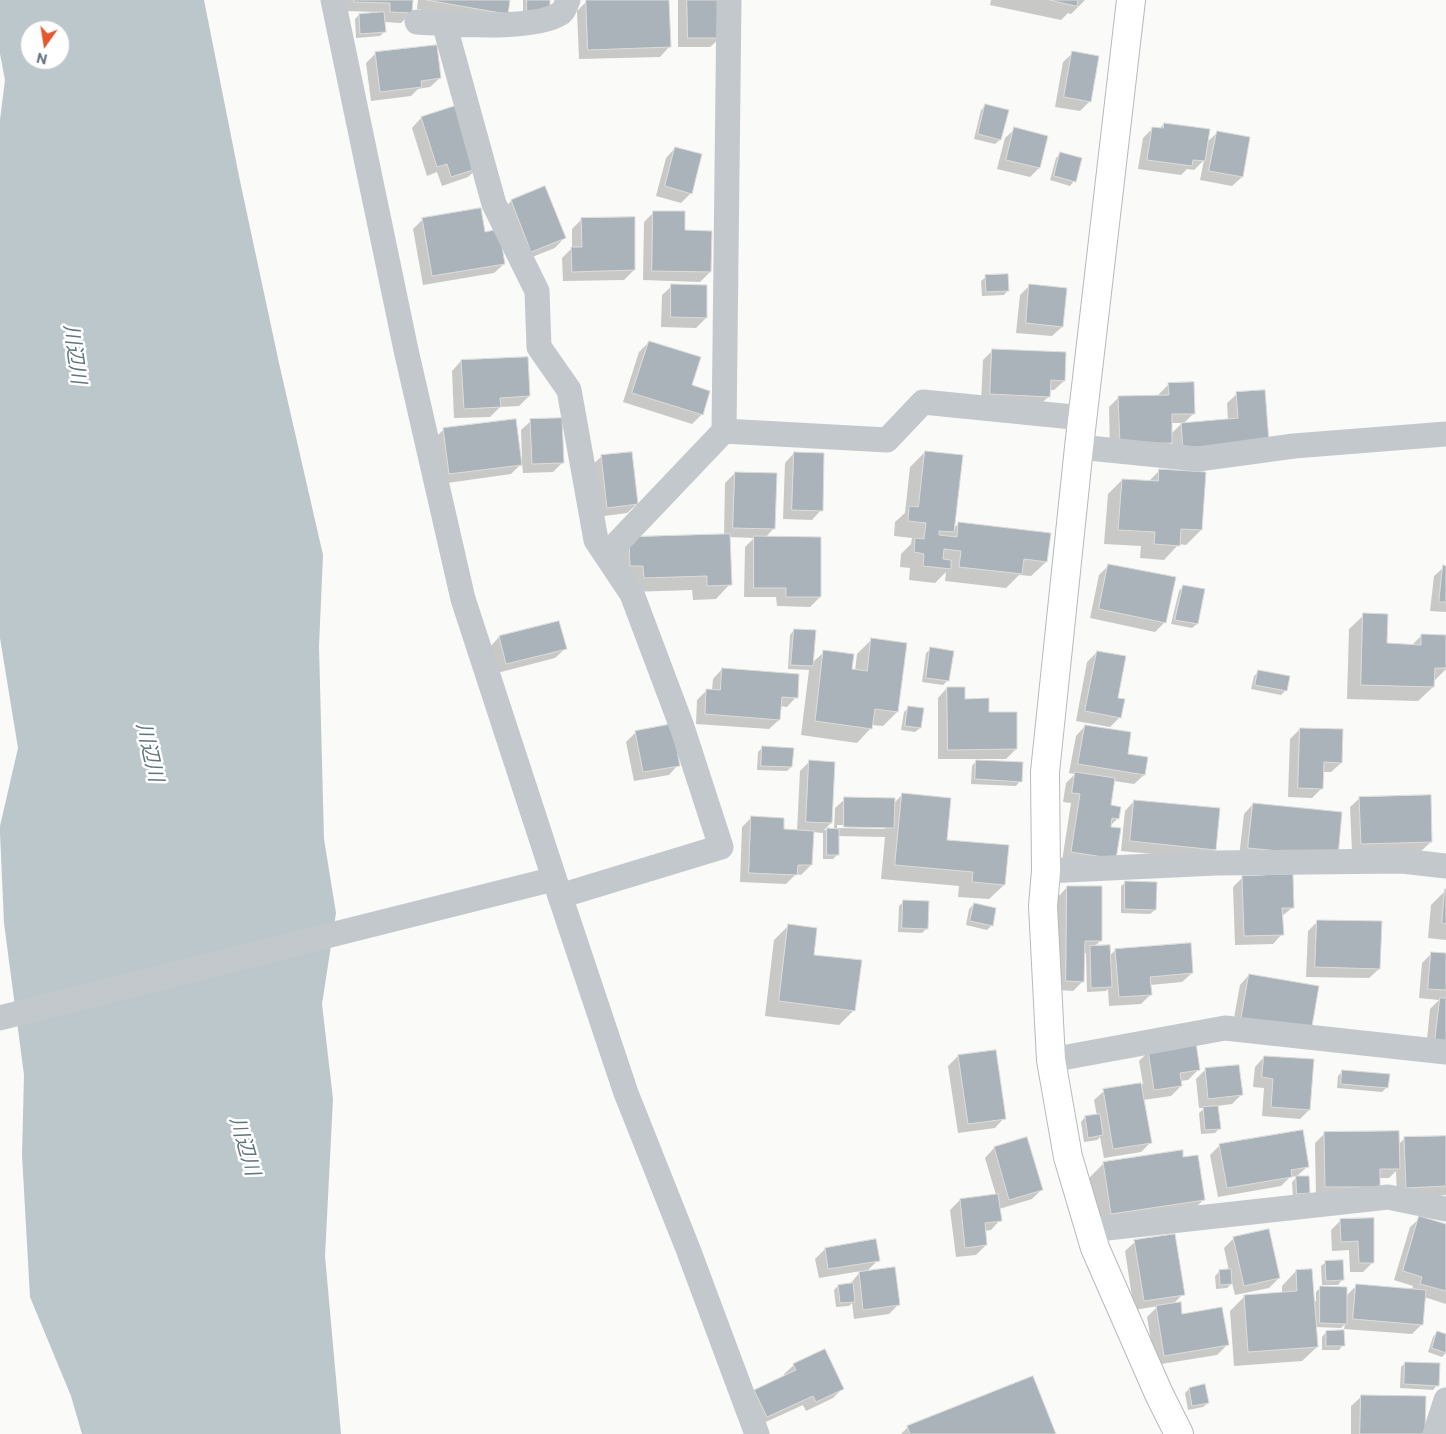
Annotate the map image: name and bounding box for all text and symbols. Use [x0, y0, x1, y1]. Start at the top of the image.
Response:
north arrow [20, 20, 70, 70]
text: N [35, 50, 49, 69]
water label: 川辺川 [59, 323, 91, 385]
water label: 川辺川 [132, 720, 168, 784]
water label: 川辺川 [225, 1114, 265, 1178]

